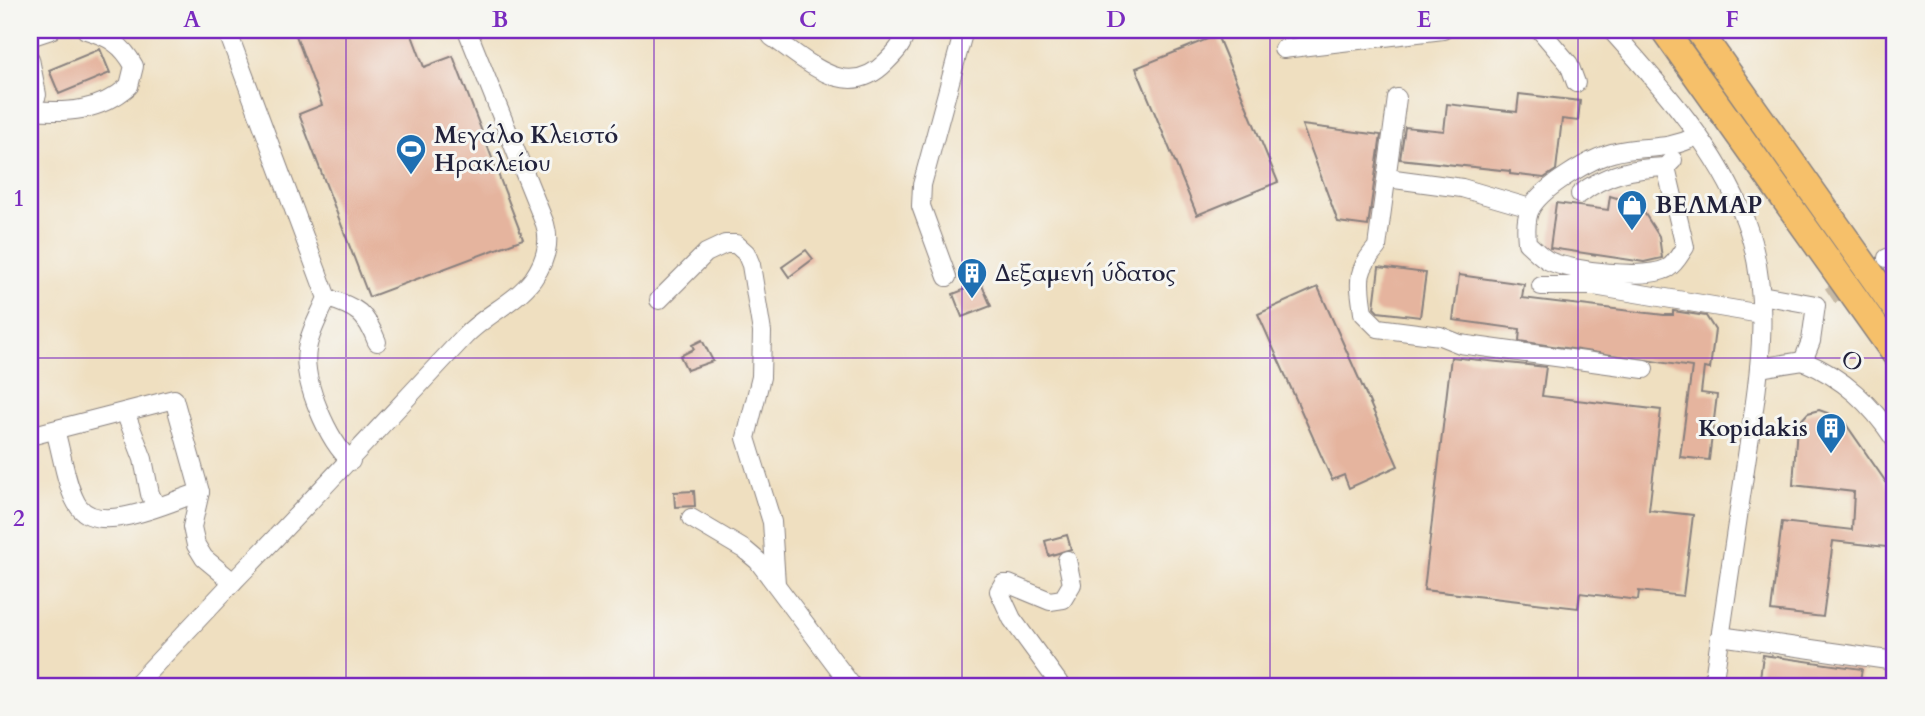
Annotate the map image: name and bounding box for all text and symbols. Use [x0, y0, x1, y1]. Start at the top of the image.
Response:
text: A [183, 4, 201, 35]
text: B [492, 4, 508, 35]
text: C [799, 4, 817, 35]
text: D [1106, 4, 1126, 35]
text: E [1417, 4, 1431, 35]
text: F [1725, 4, 1739, 35]
place label: Μεγάλο Κλειστό Ηρακλείου [434, 119, 618, 180]
sports icon: Μεγάλο Κλειστό Ηρακλείου [394, 132, 428, 176]
text: 1 [13, 183, 25, 214]
shop icon: ΒΕΛΜΑΡ [1615, 188, 1649, 232]
place label: ΒΕΛΜΑΡ [1655, 189, 1762, 222]
building icon: Δεξαμενή ύδατος [955, 256, 989, 300]
place label: Δεξαμενή ύδατος [995, 257, 1176, 290]
street label: Ο [1834, 342, 1870, 381]
building icon: Kopidakis [1814, 411, 1848, 455]
place label: Kopidakis [1698, 412, 1808, 445]
text: 2 [13, 503, 25, 534]

